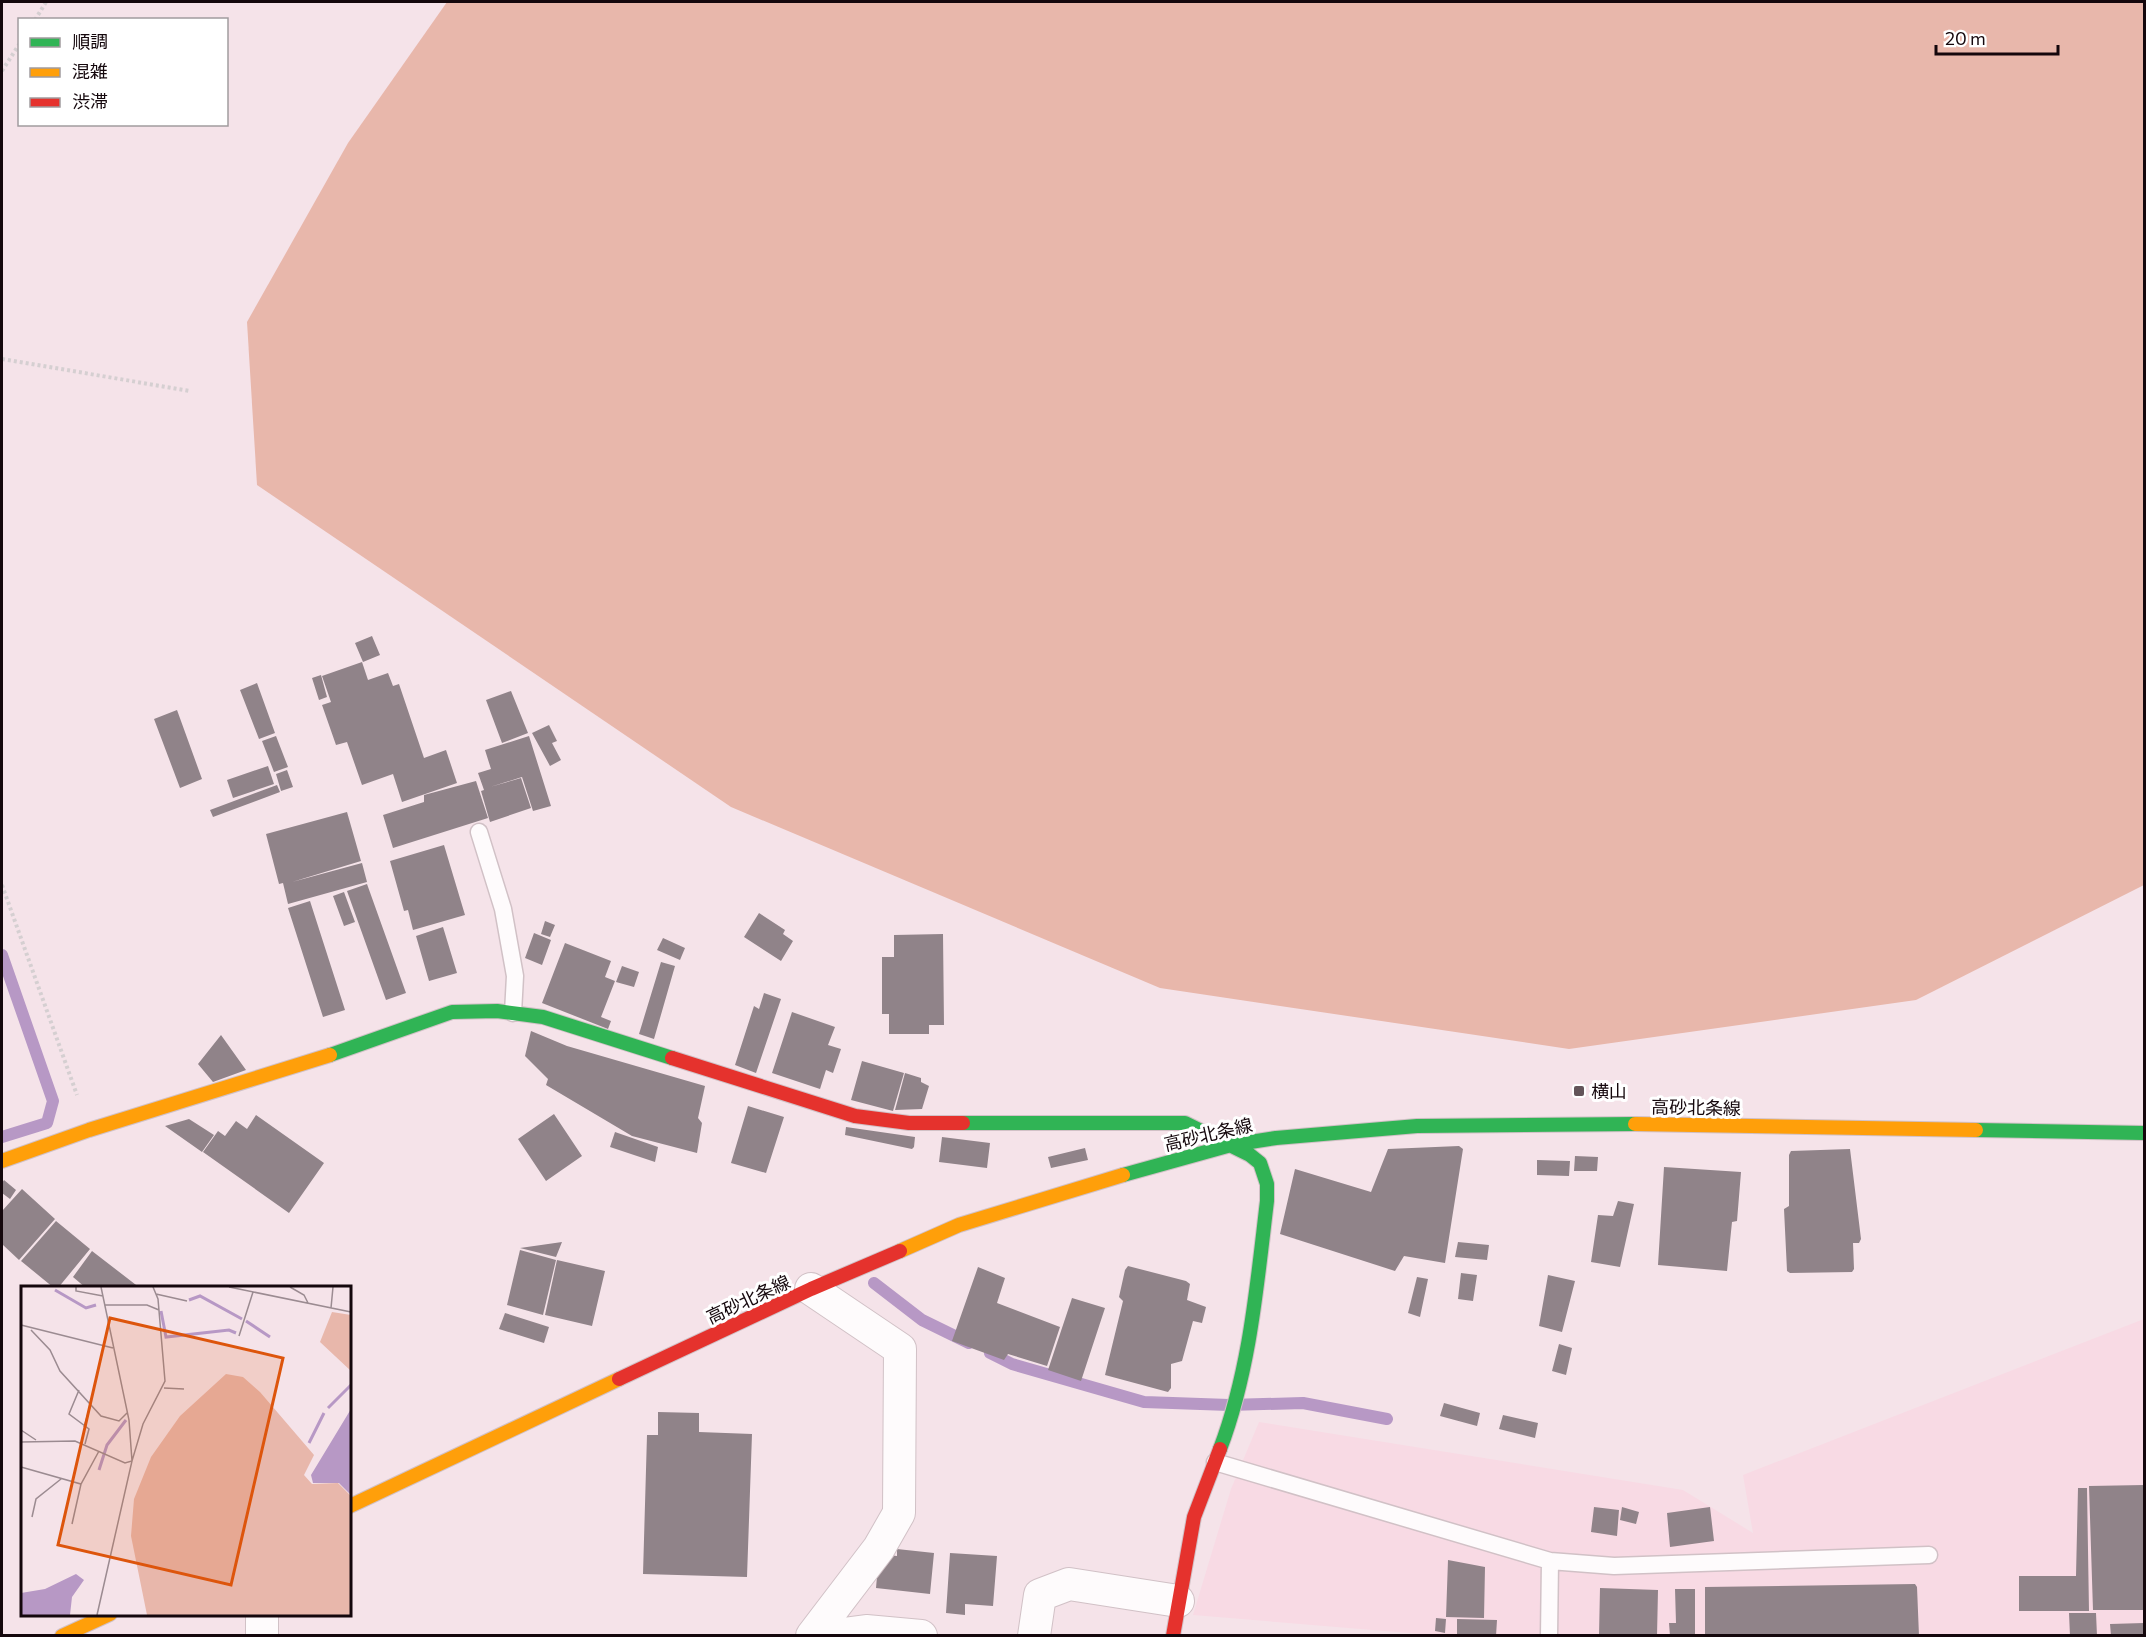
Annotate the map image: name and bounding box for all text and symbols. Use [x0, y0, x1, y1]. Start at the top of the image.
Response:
legend [18, 18, 228, 126]
scale bar [1936, 18, 2058, 56]
text: 20 m [1945, 27, 1986, 49]
text: 順調 [72, 30, 108, 52]
text: 混雑 [72, 60, 108, 82]
text: 渋滞 [72, 90, 108, 112]
place label: 横山 [1591, 1080, 1627, 1102]
marker: 横山 [1572, 1084, 1586, 1098]
street label: 高砂北条線 [1651, 1095, 1741, 1119]
street label: 高砂北条線 [1162, 1113, 1254, 1155]
street label: 高砂北条線 [703, 1270, 793, 1328]
inset map [21, 1286, 351, 1616]

